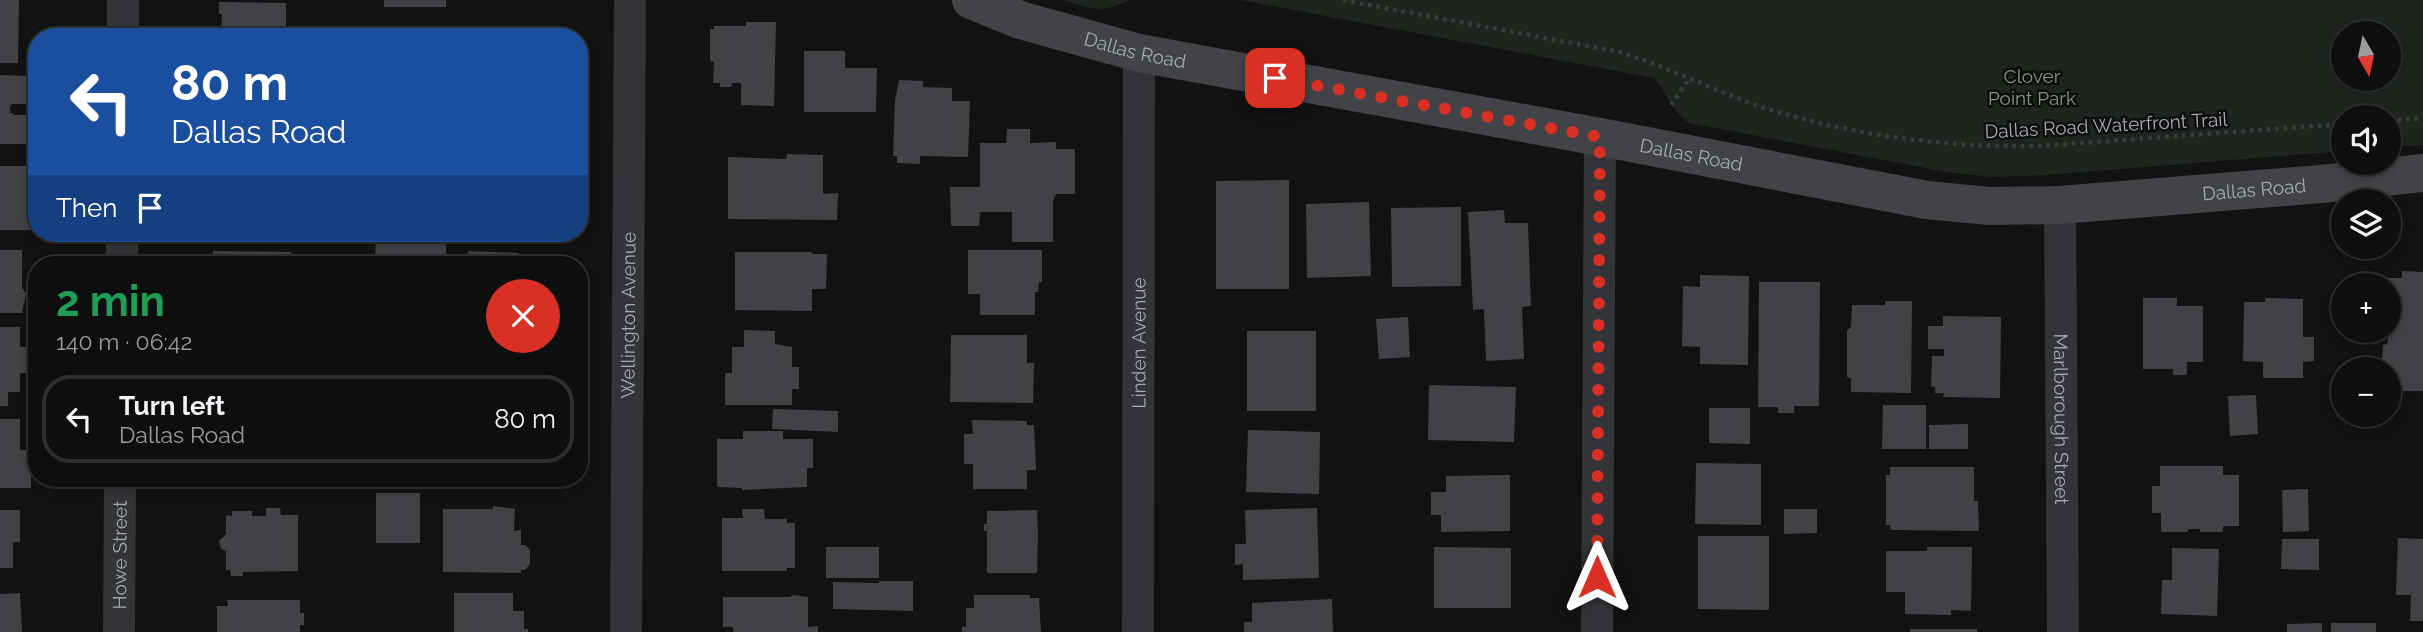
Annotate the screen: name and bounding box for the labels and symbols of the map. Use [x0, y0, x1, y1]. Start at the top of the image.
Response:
north arrow [2331, 21, 2401, 91]
street label: Dallas Road [1082, 27, 1188, 72]
pin [1245, 48, 1305, 108]
park label: Clover Point Park [1988, 65, 2076, 109]
street label: Dallas Road Waterfront Trail [1984, 108, 2229, 142]
street label: Dallas Road [1638, 134, 1745, 175]
street label: Dallas Road [2201, 174, 2307, 205]
street label: Wellington Avenue [616, 232, 640, 398]
street label: Linden Avenue [1127, 277, 1150, 409]
street label: Marlborough Street [2050, 333, 2073, 505]
street label: Howe Street [108, 500, 131, 609]
position arrow [1560, 540, 1634, 614]

